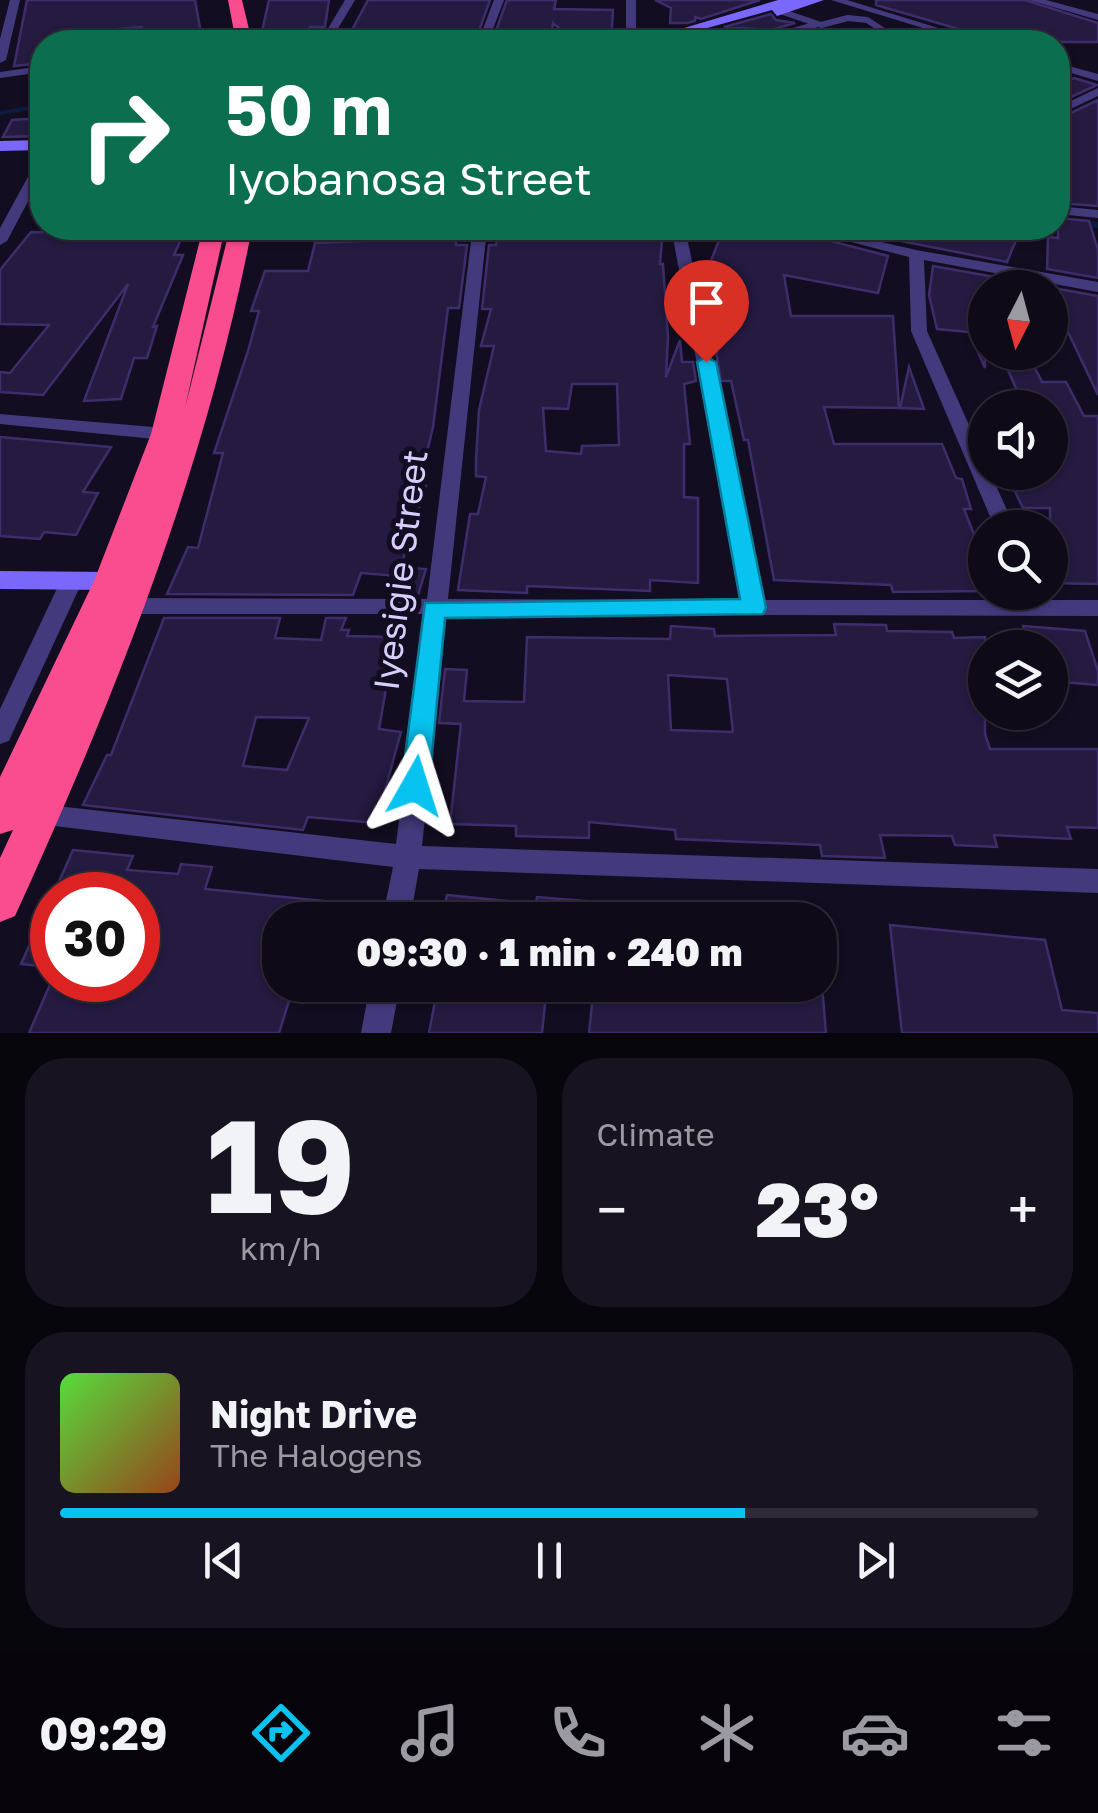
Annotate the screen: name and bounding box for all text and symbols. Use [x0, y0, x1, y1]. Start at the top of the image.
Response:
text: 50 m [225, 66, 392, 150]
icon: right [60, 70, 190, 200]
text: Iyobanosa Street [225, 151, 592, 205]
pin [664, 260, 749, 363]
north arrow [968, 270, 1068, 370]
map controls [968, 270, 1068, 730]
icon: arrive [679, 275, 734, 330]
button: sound [968, 390, 1068, 490]
street label: Iyesigie Street [364, 447, 436, 692]
button: search [968, 510, 1068, 610]
button: layers [968, 630, 1068, 730]
position arrow [363, 734, 467, 838]
speed limit sign: 30 [30, 872, 160, 1002]
text: 09:30 · 1 min · 240 m [356, 929, 743, 974]
text: 19 [206, 1086, 356, 1242]
text: Climate [597, 1115, 715, 1153]
text: 23° [756, 1163, 879, 1254]
text: − [597, 1176, 627, 1242]
text: + [1008, 1176, 1038, 1242]
text: km/h [240, 1229, 321, 1267]
text: Night Drive [210, 1391, 417, 1436]
text: The Halogens [210, 1436, 422, 1474]
icon: previous [196, 1533, 251, 1588]
icon: pause [522, 1533, 577, 1588]
icon: next [848, 1533, 903, 1588]
icon: directions [246, 1698, 316, 1768]
icon: music [395, 1698, 465, 1768]
icon: phone [543, 1698, 613, 1768]
icon: climate [692, 1698, 762, 1768]
icon: car [840, 1698, 910, 1768]
icon: filters [989, 1698, 1059, 1768]
text: 09:29 [39, 1706, 168, 1760]

